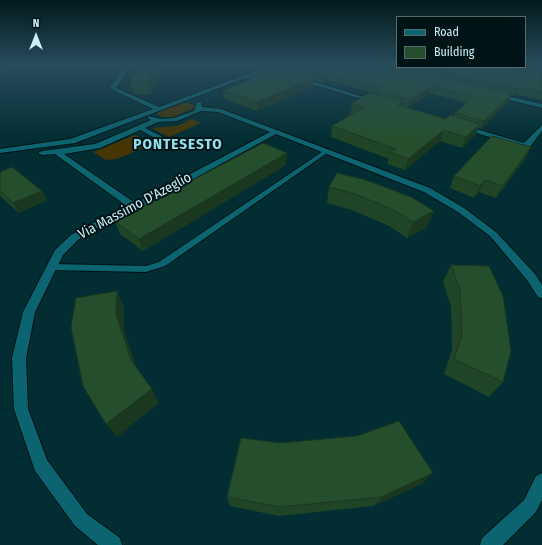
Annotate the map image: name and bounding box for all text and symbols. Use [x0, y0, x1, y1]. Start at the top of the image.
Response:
north arrow [16, 16, 56, 56]
legend [396, 16, 526, 68]
text: N [33, 17, 39, 30]
text: Road [434, 25, 459, 39]
text: Building [434, 45, 474, 59]
district label: PONTESESTO [133, 136, 223, 154]
street label: Via Massimo D'Azeglio [76, 169, 194, 243]

